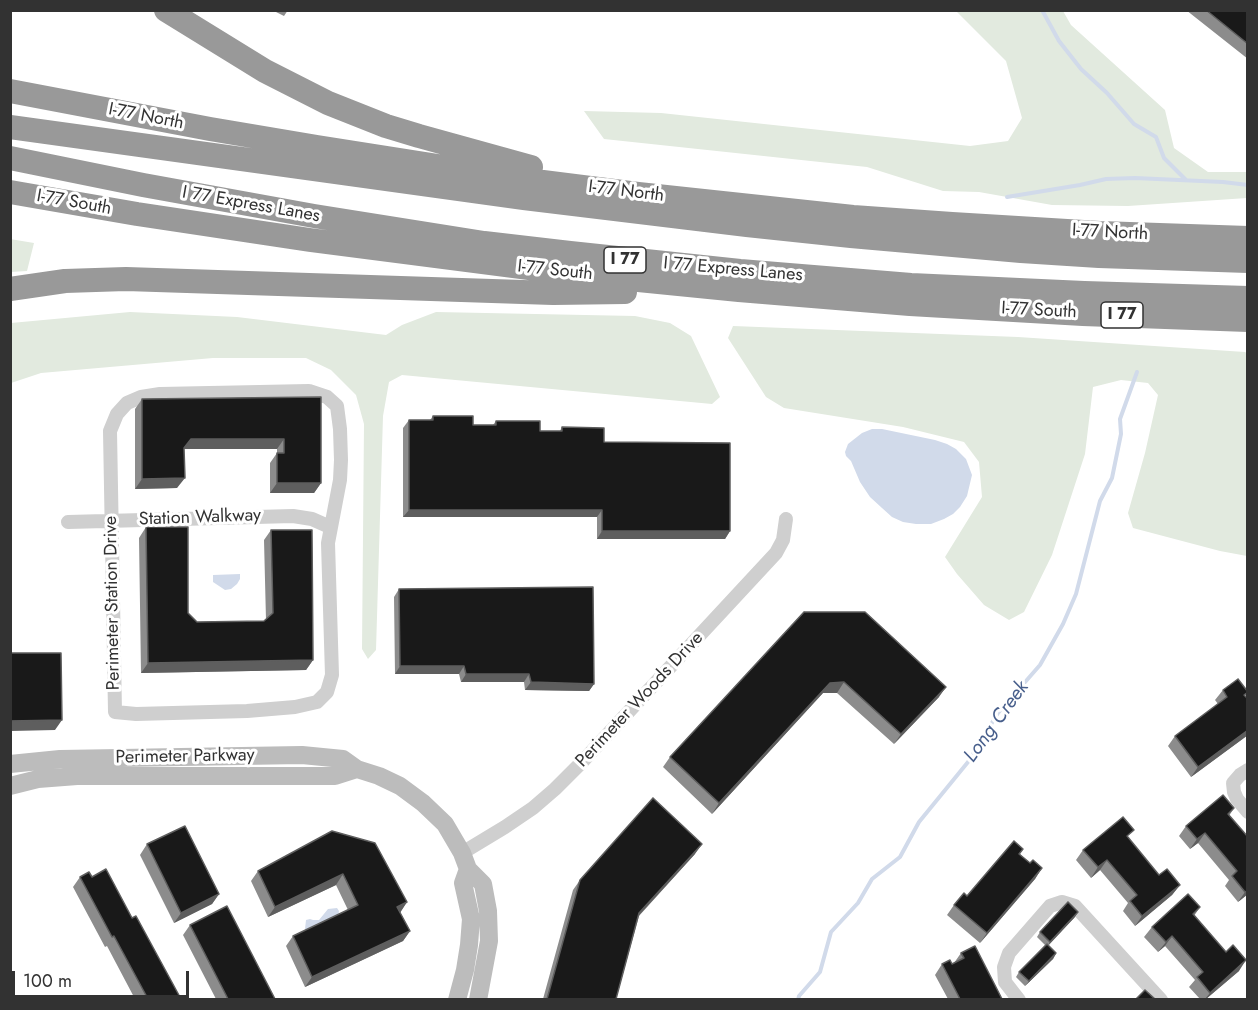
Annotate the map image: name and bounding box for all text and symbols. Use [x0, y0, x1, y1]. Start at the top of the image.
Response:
street label: I-77 North [107, 99, 185, 135]
street label: I-77 North [587, 177, 665, 207]
street label: I 77 Express Lanes [180, 182, 322, 228]
street label: I-77 South [35, 186, 113, 220]
street label: I-77 North [1071, 220, 1149, 246]
road number: I 77 [604, 247, 646, 273]
street label: I 77 Express Lanes [663, 253, 803, 287]
street label: I-77 South [516, 256, 594, 286]
street label: I-77 South [1001, 298, 1077, 324]
road number: I 77 [1101, 302, 1143, 328]
street label: Station Walkway [139, 505, 261, 531]
street label: Perimeter Station Drive [101, 516, 125, 690]
street label: Perimeter Woods Drive [572, 628, 708, 772]
water label: Long Creek [959, 677, 1035, 767]
street label: Perimeter Parkway [115, 745, 255, 769]
scale bar [15, 959, 192, 997]
text: 100 m [23, 968, 72, 994]

